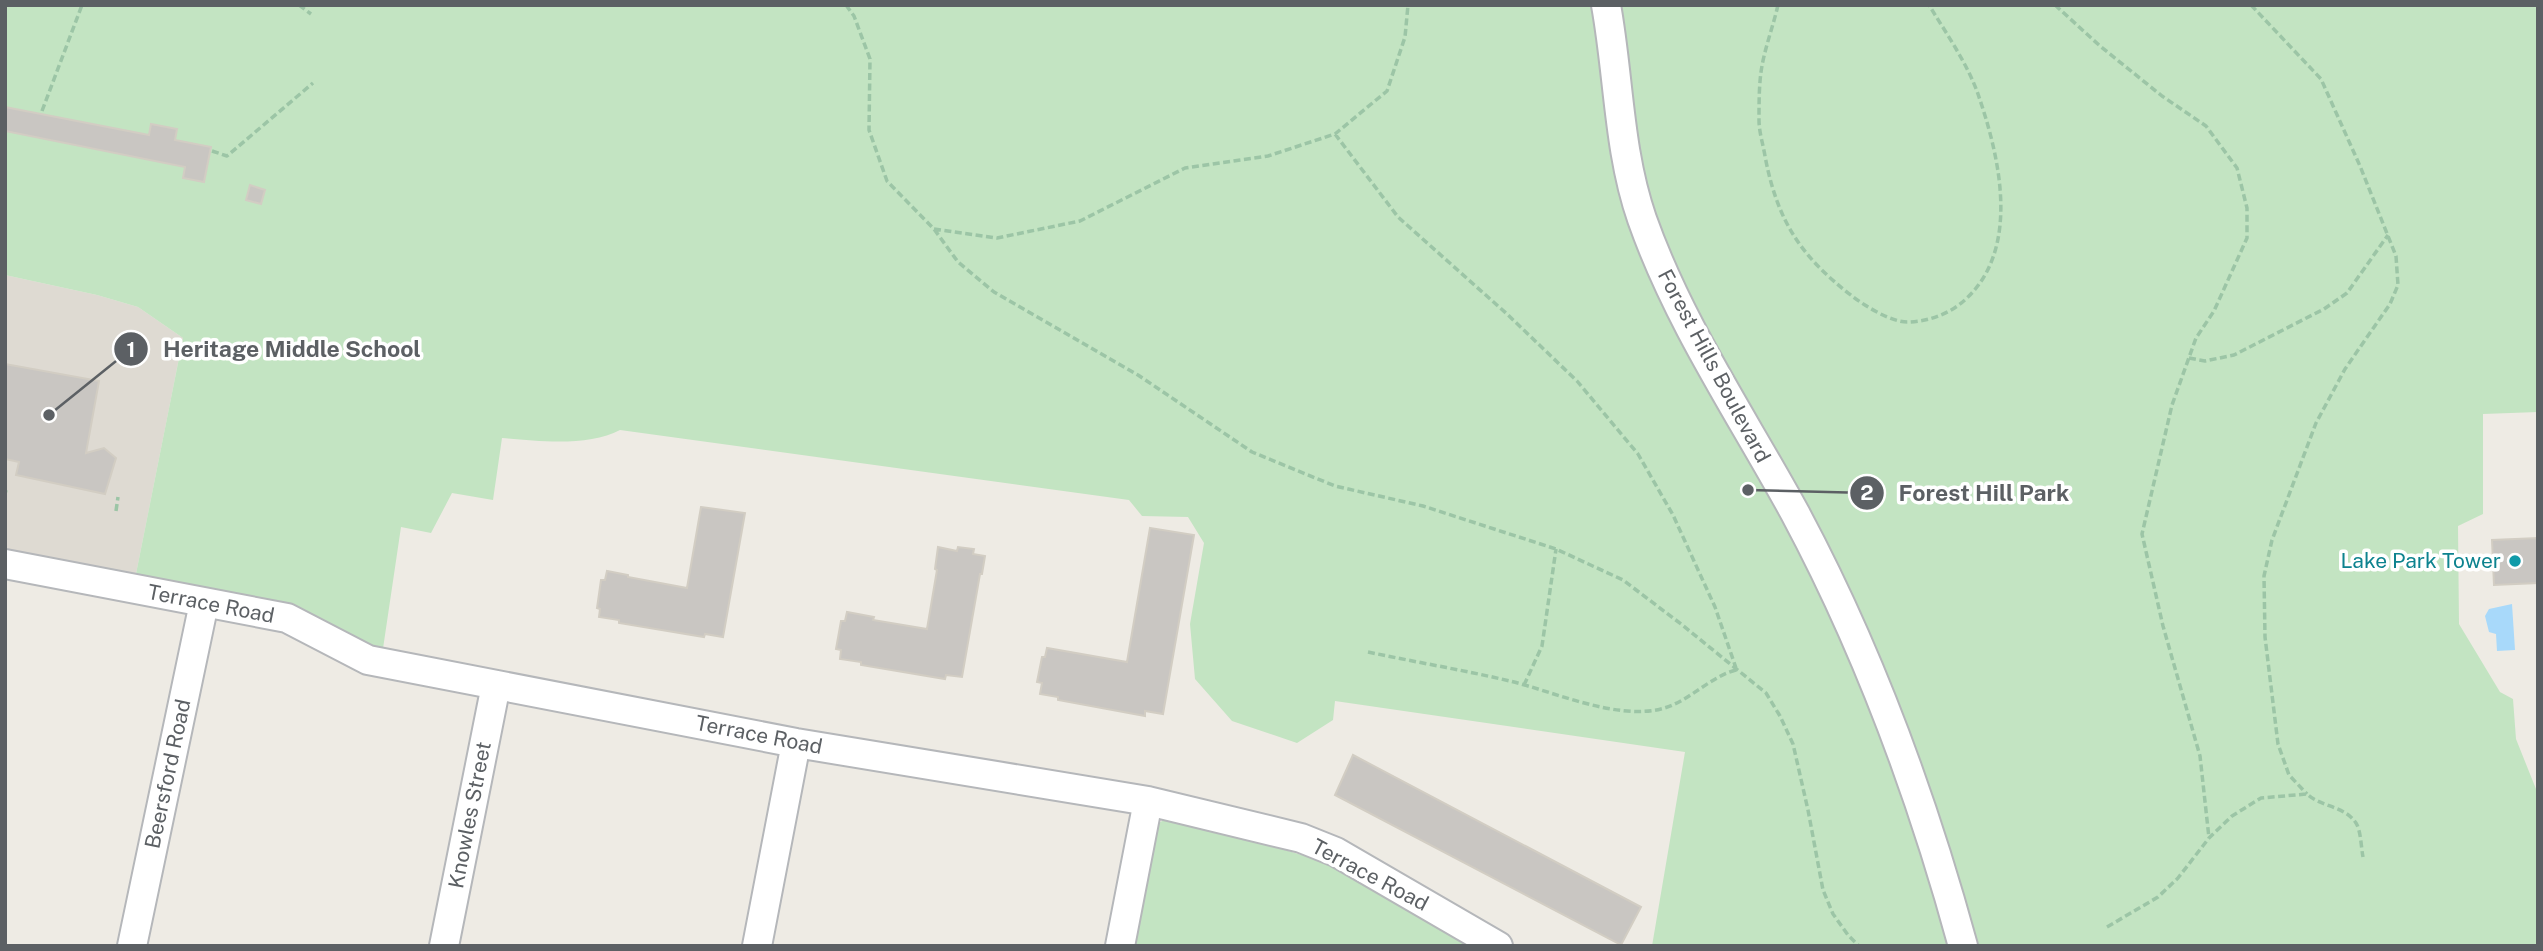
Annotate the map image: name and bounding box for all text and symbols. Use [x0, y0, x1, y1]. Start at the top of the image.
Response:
street label: Forest Hills Boulevard [1653, 265, 1776, 467]
callout: Heritage Middle School [114, 327, 435, 371]
text: Heritage Middle School [163, 335, 421, 362]
text: 1 [127, 337, 136, 362]
callout: Forest Hill Park [1850, 471, 2083, 515]
text: Forest Hill Park [1899, 479, 2069, 506]
text: 2 [1860, 480, 1874, 505]
place label: Lake Park Tower [2341, 548, 2501, 573]
marker: Lake Park Tower [2507, 553, 2523, 569]
street label: Terrace Road [146, 579, 277, 628]
street label: Beersford Road [139, 697, 196, 851]
street label: Terrace Road [694, 710, 825, 759]
street label: Knowles Street [443, 739, 496, 891]
street label: Terrace Road [1308, 833, 1433, 916]

